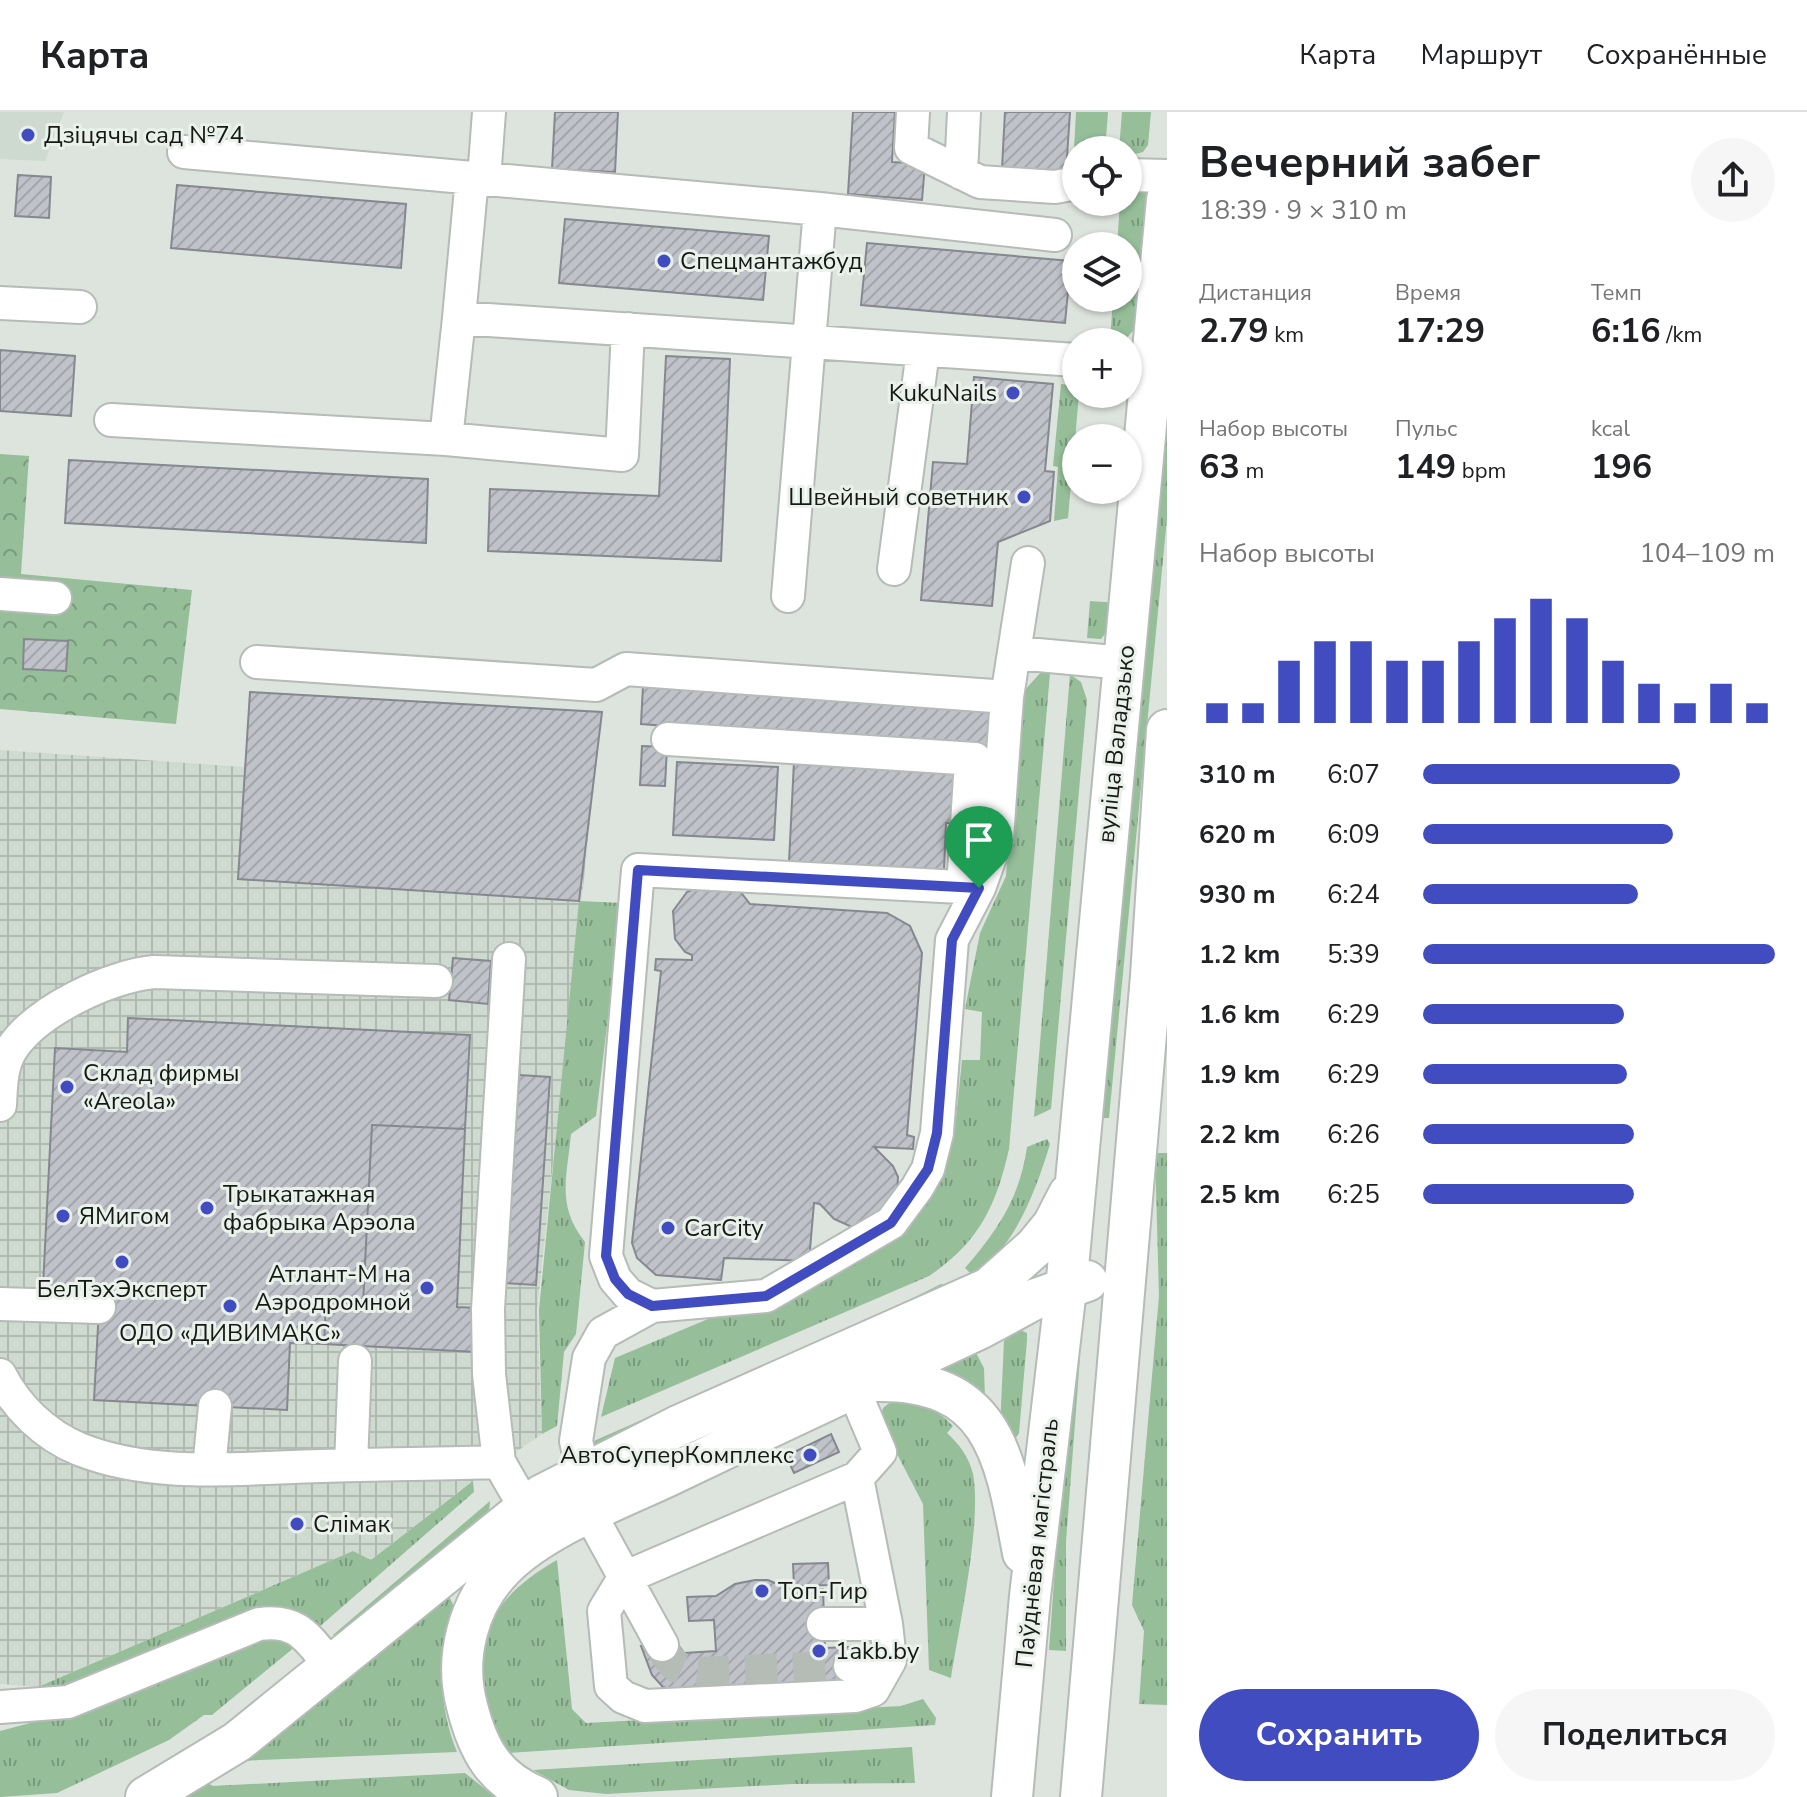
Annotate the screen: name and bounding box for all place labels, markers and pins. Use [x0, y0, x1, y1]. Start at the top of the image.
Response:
place label: Дзіцячы сад №74 [44, 119, 244, 151]
marker: Дзіцячы сад №74 [19, 126, 37, 144]
place label: Спецмантажбуд [680, 245, 863, 277]
marker: Спецмантажбуд [655, 252, 673, 270]
place label: KukuNails [889, 377, 997, 409]
marker: KukuNails [1004, 384, 1022, 402]
place label: Швейный советник [788, 481, 1008, 513]
marker: Швейный советник [1015, 488, 1033, 506]
pin [945, 806, 1013, 888]
place label: Склад фирмы «Areola» [83, 1057, 240, 1117]
marker: Склад фирмы «Areola» [58, 1078, 76, 1096]
place label: Трыкатажная фабрыка Арэола [223, 1178, 416, 1238]
marker: Трыкатажная фабрыка Арэола [198, 1199, 216, 1217]
place label: ЯМигом [79, 1200, 169, 1232]
marker: ЯМигом [54, 1207, 72, 1225]
place label: CarCity [684, 1212, 764, 1244]
marker: CarCity [659, 1219, 677, 1237]
marker: БелТэхЭксперт [113, 1253, 131, 1271]
place label: Атлант-М на Аэродромной [254, 1258, 411, 1318]
place label: БелТэхЭксперт [37, 1273, 208, 1305]
marker: Атлант-М на Аэродромной [418, 1279, 436, 1297]
marker: ОДО «ДИВИМАКС» [221, 1297, 239, 1315]
place label: ОДО «ДИВИМАКС» [119, 1317, 341, 1349]
place label: АвтоСуперКомплекс [560, 1439, 794, 1471]
marker: АвтоСуперКомплекс [801, 1446, 819, 1464]
place label: Слімак [313, 1508, 390, 1540]
marker: Слімак [288, 1515, 306, 1533]
place label: Топ-Гир [778, 1575, 868, 1607]
marker: Топ-Гир [753, 1582, 771, 1600]
place label: 1akb.by [835, 1635, 920, 1667]
marker: 1akb.by [810, 1642, 828, 1660]

